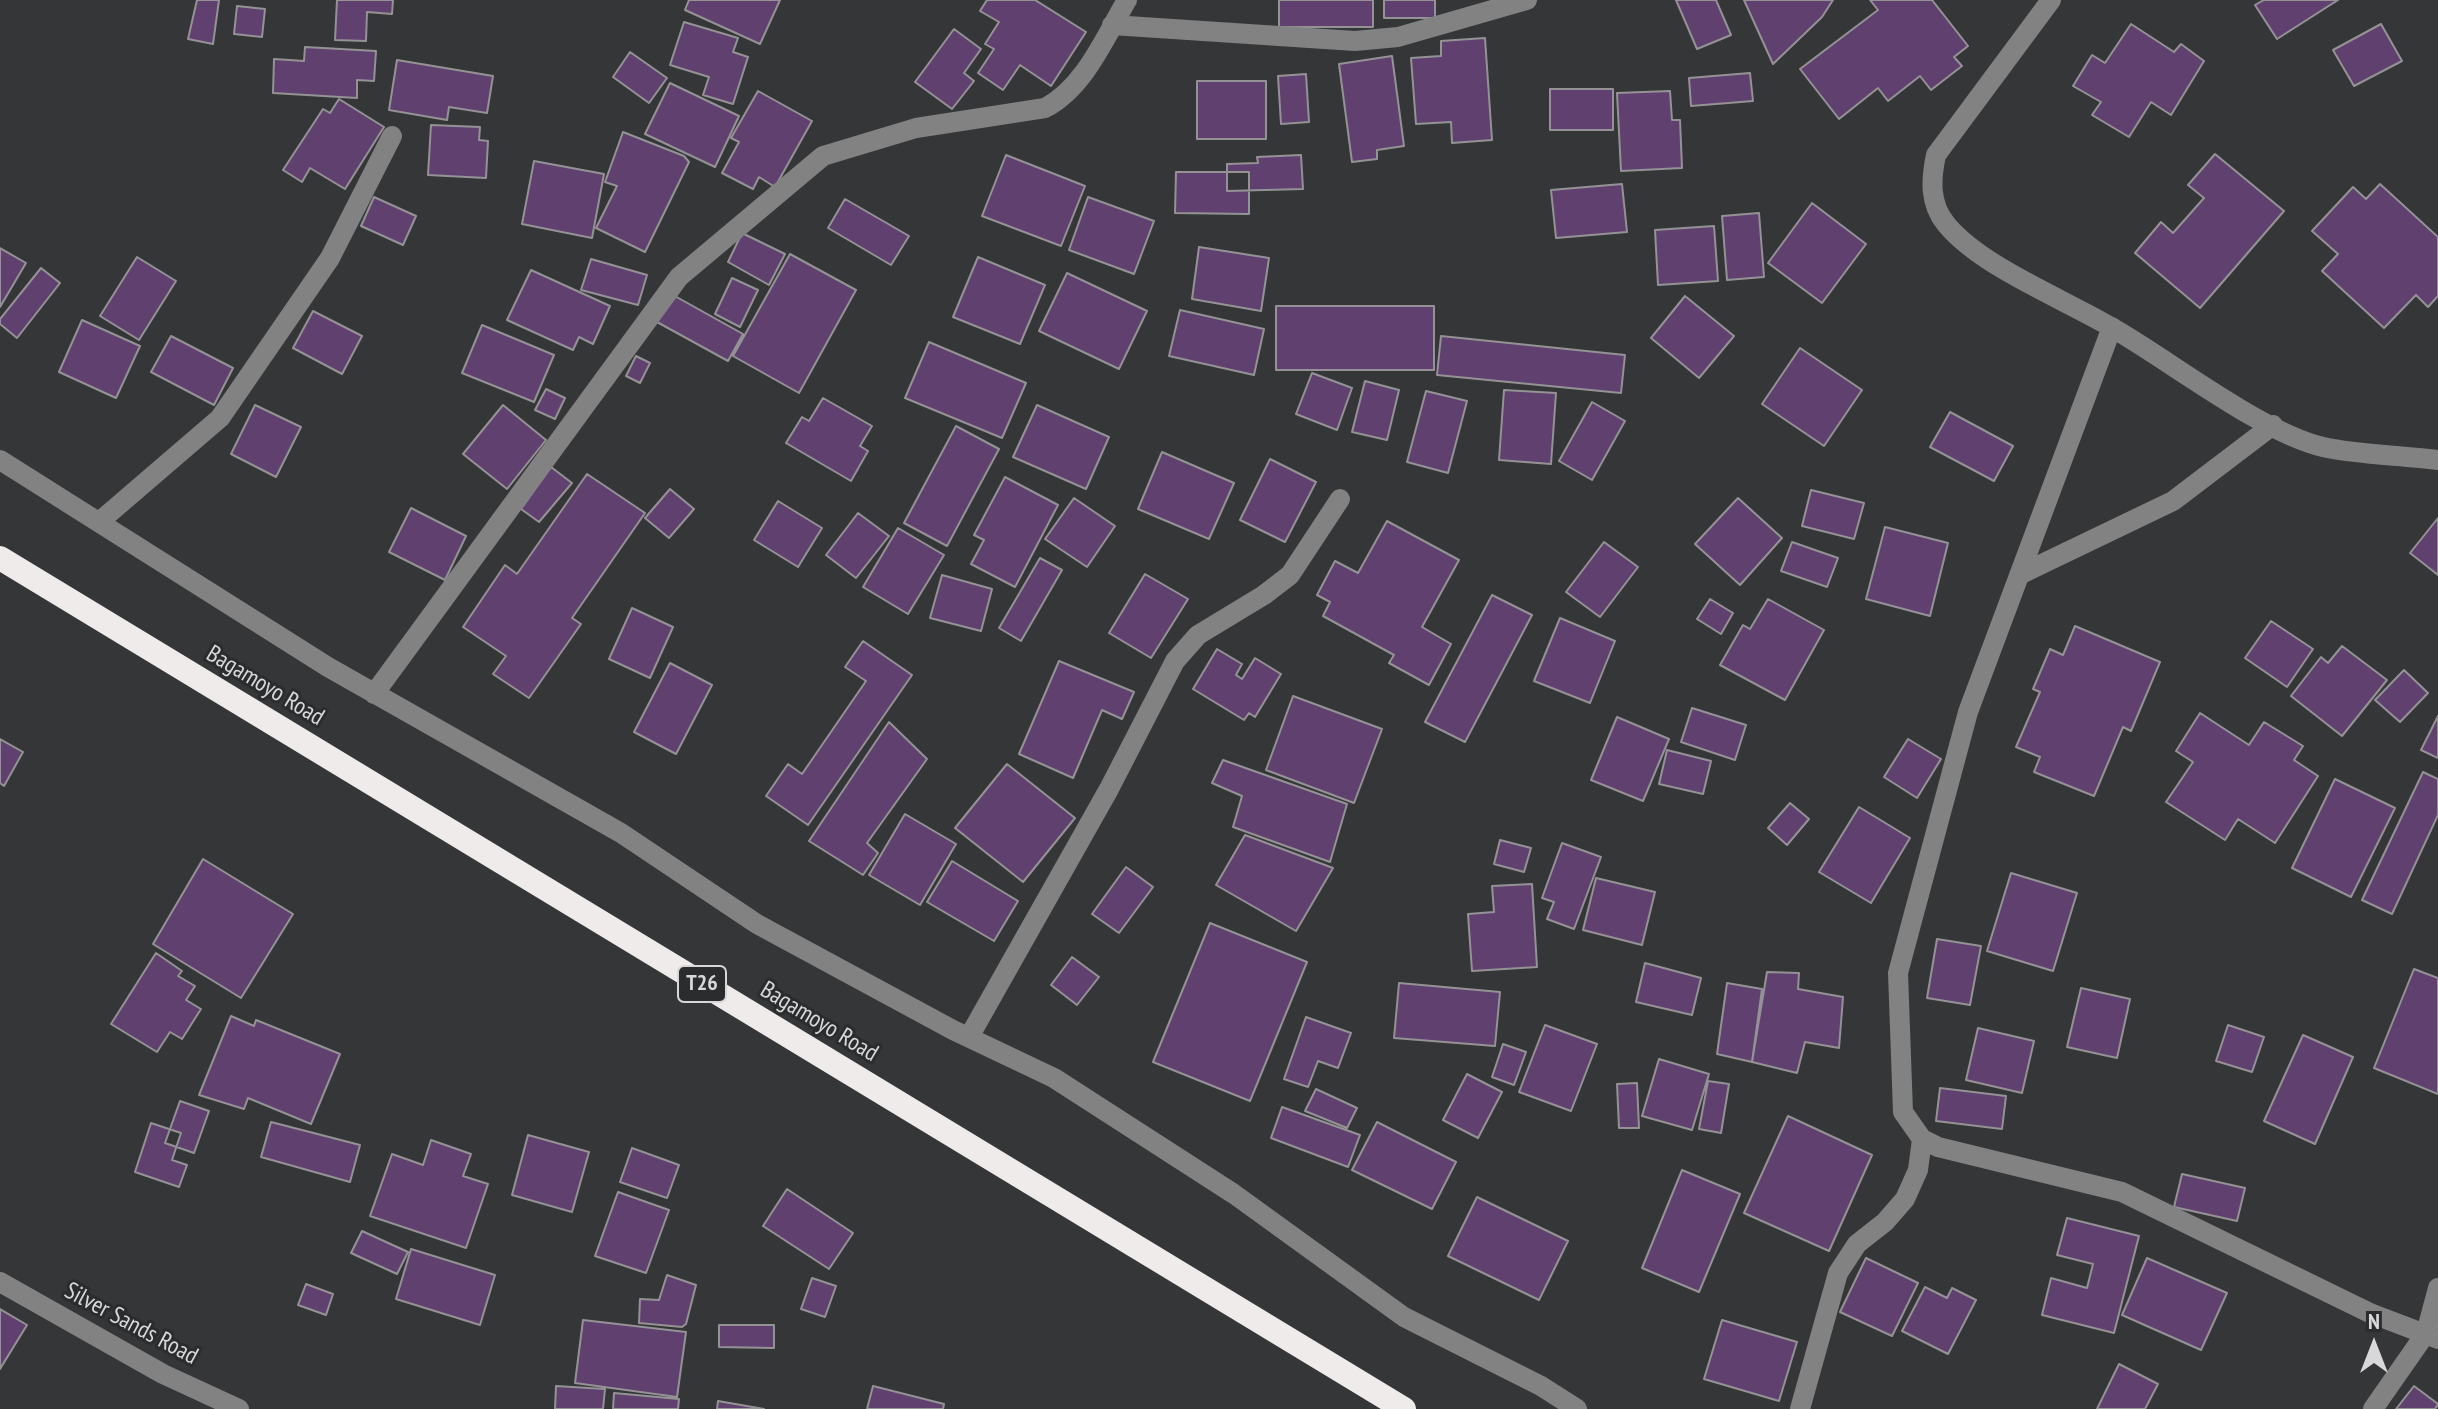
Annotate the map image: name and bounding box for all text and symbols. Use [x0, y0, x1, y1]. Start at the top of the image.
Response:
street label: Bagamoyo Road [201, 640, 329, 732]
road number: T26 [678, 966, 726, 1002]
street label: Bagamoyo Road [755, 976, 883, 1068]
street label: Silver Sands Road [59, 1277, 203, 1371]
north arrow [2334, 1305, 2414, 1385]
text: N [2368, 1307, 2380, 1335]

